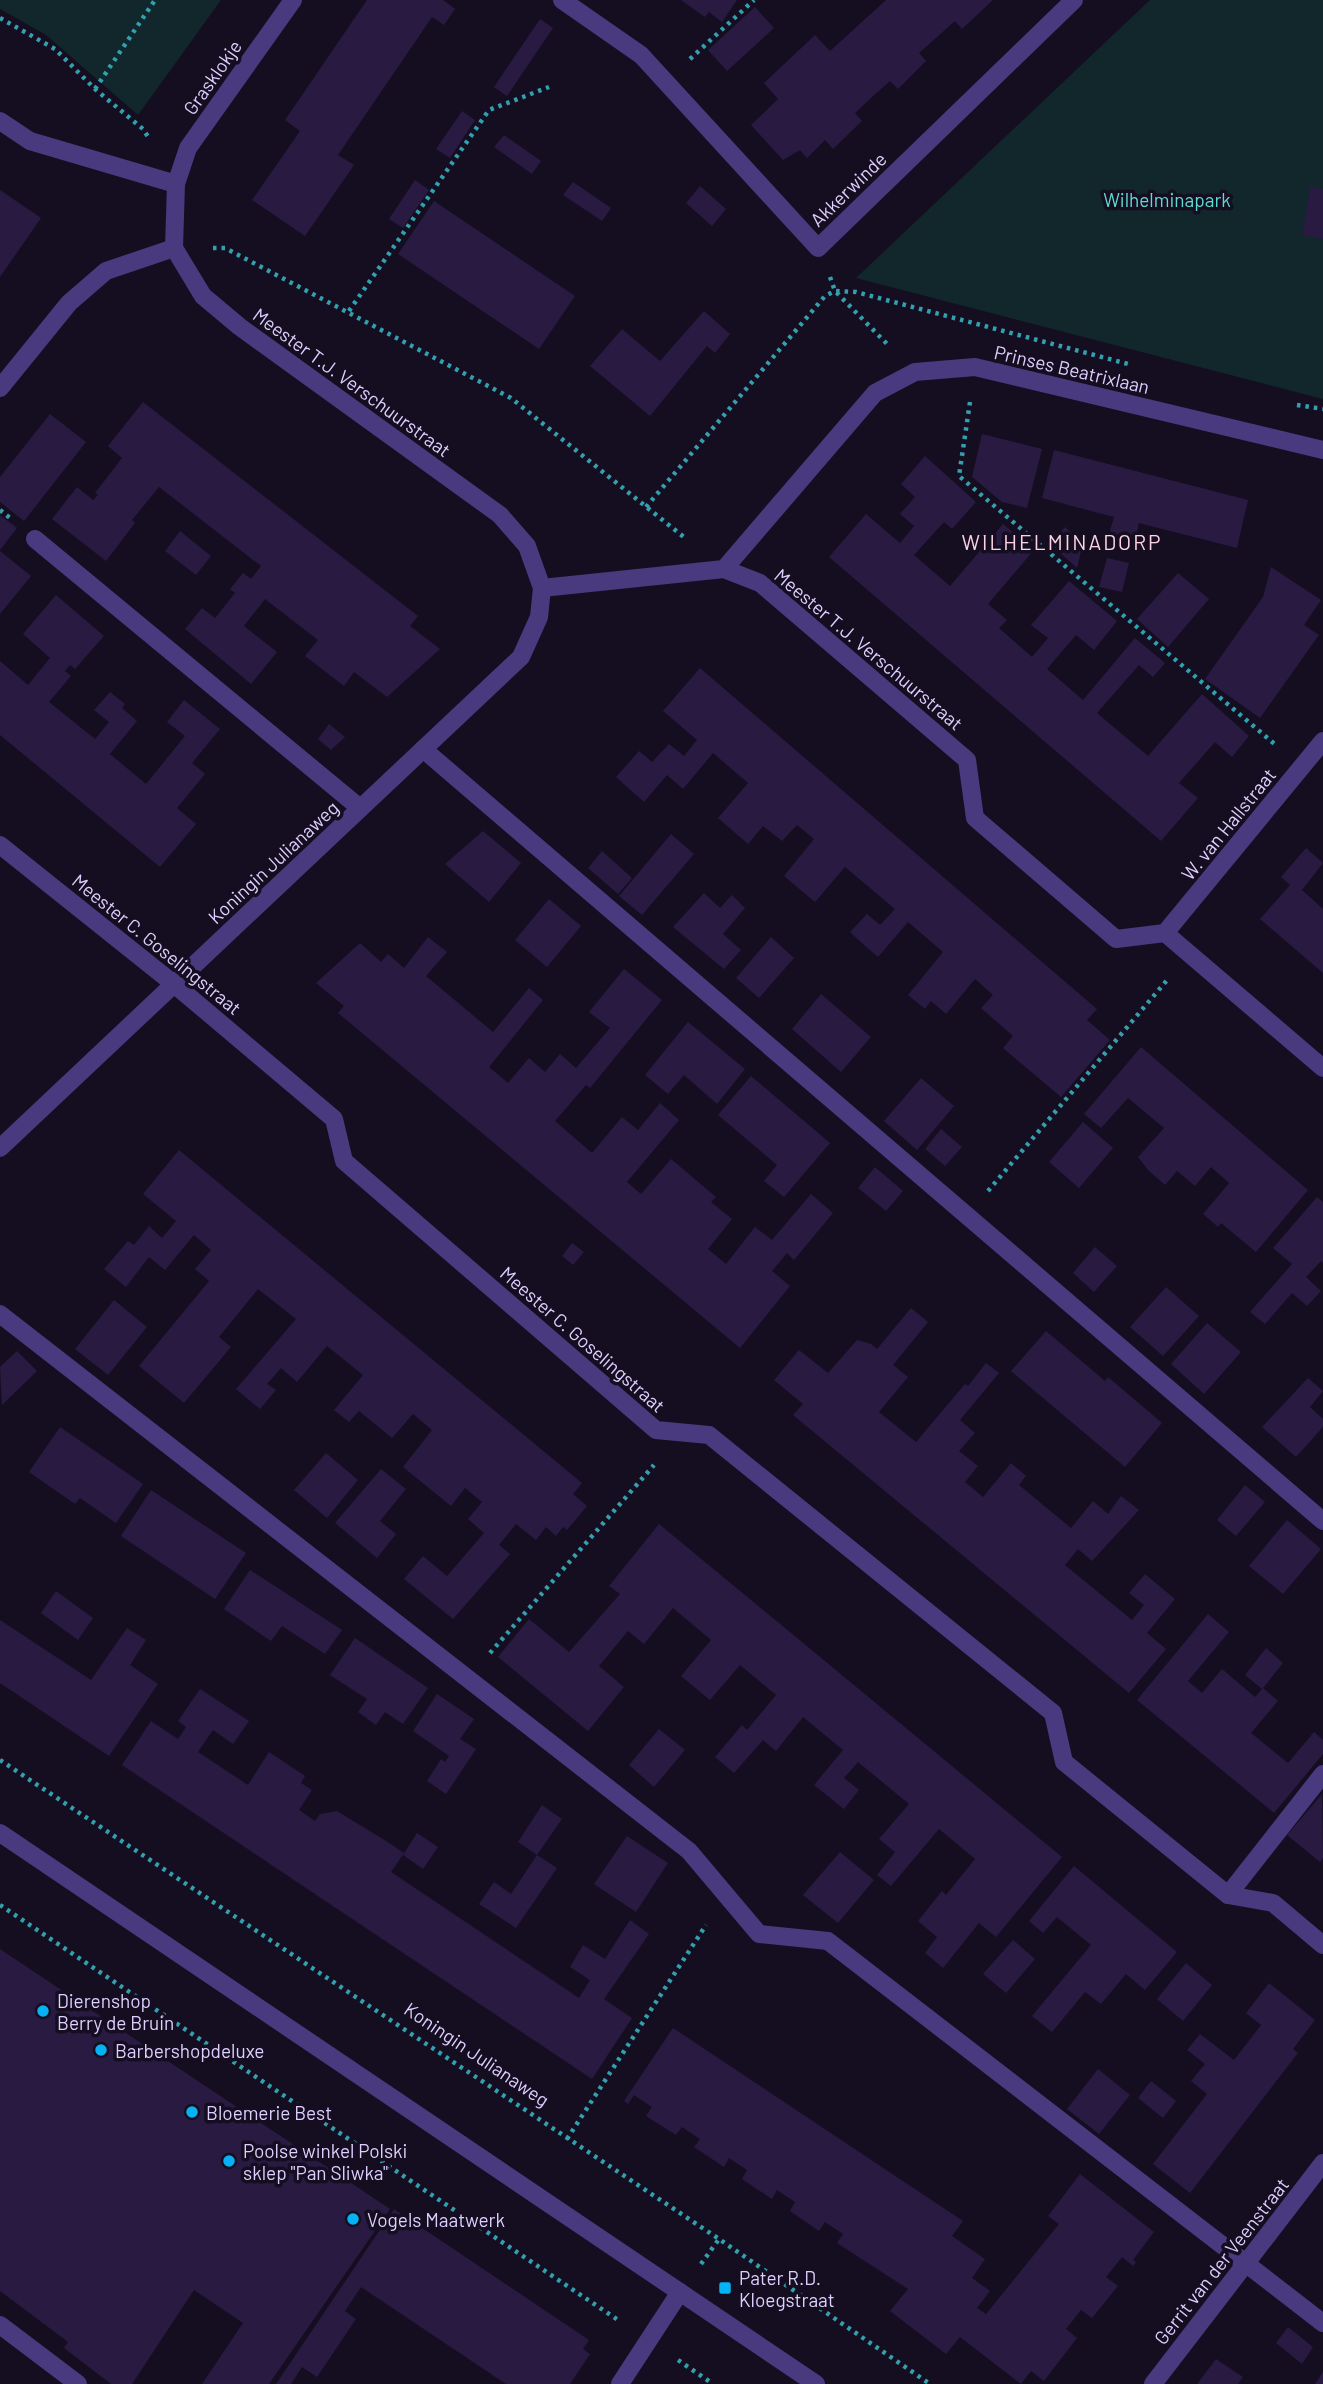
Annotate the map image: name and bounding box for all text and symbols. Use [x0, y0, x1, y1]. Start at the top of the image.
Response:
street label: Grasklokje [178, 35, 246, 119]
street label: Akkerwinde [805, 147, 891, 231]
park label: Wilhelminapark [1103, 188, 1231, 211]
street label: Meester T.J. Verschuurstraat [249, 303, 455, 461]
street label: Prinses Beatrixlaan [992, 340, 1152, 398]
district label: WILHELMINADORP [962, 529, 1162, 554]
street label: Meester T.J. Verschuurstraat [770, 564, 968, 734]
street label: W. van Hallstraat [1176, 763, 1280, 885]
street label: Koningin Julianaweg [203, 796, 343, 928]
street label: Meester C. Goselingstraat [68, 869, 246, 1019]
street label: Meester C. Goselingstraat [496, 1261, 670, 1417]
place label: Dierenshop Berry de Bruin [57, 1989, 174, 2034]
street label: Koningin Julianaweg [400, 1997, 554, 2111]
marker: Dierenshop Berry de Bruin [35, 2003, 51, 2019]
place label: Barbershopdeluxe [115, 2039, 264, 2062]
marker: Barbershopdeluxe [93, 2042, 109, 2058]
place label: Bloemerie Best [206, 2101, 332, 2124]
marker: Bloemerie Best [184, 2104, 200, 2120]
place label: Poolse winkel Polski sklep "Pan Sliwka" [243, 2139, 407, 2184]
marker: Poolse winkel Polski sklep "Pan Sliwka" [221, 2153, 237, 2169]
street label: Gerrit van der Veenstraat [1149, 2173, 1293, 2349]
place label: Vogels Maatwerk [367, 2208, 505, 2231]
marker: Vogels Maatwerk [345, 2211, 361, 2227]
place label: Pater R.D. Kloegstraat [739, 2266, 835, 2311]
marker: Pater R.D. Kloegstraat [717, 2280, 733, 2296]

